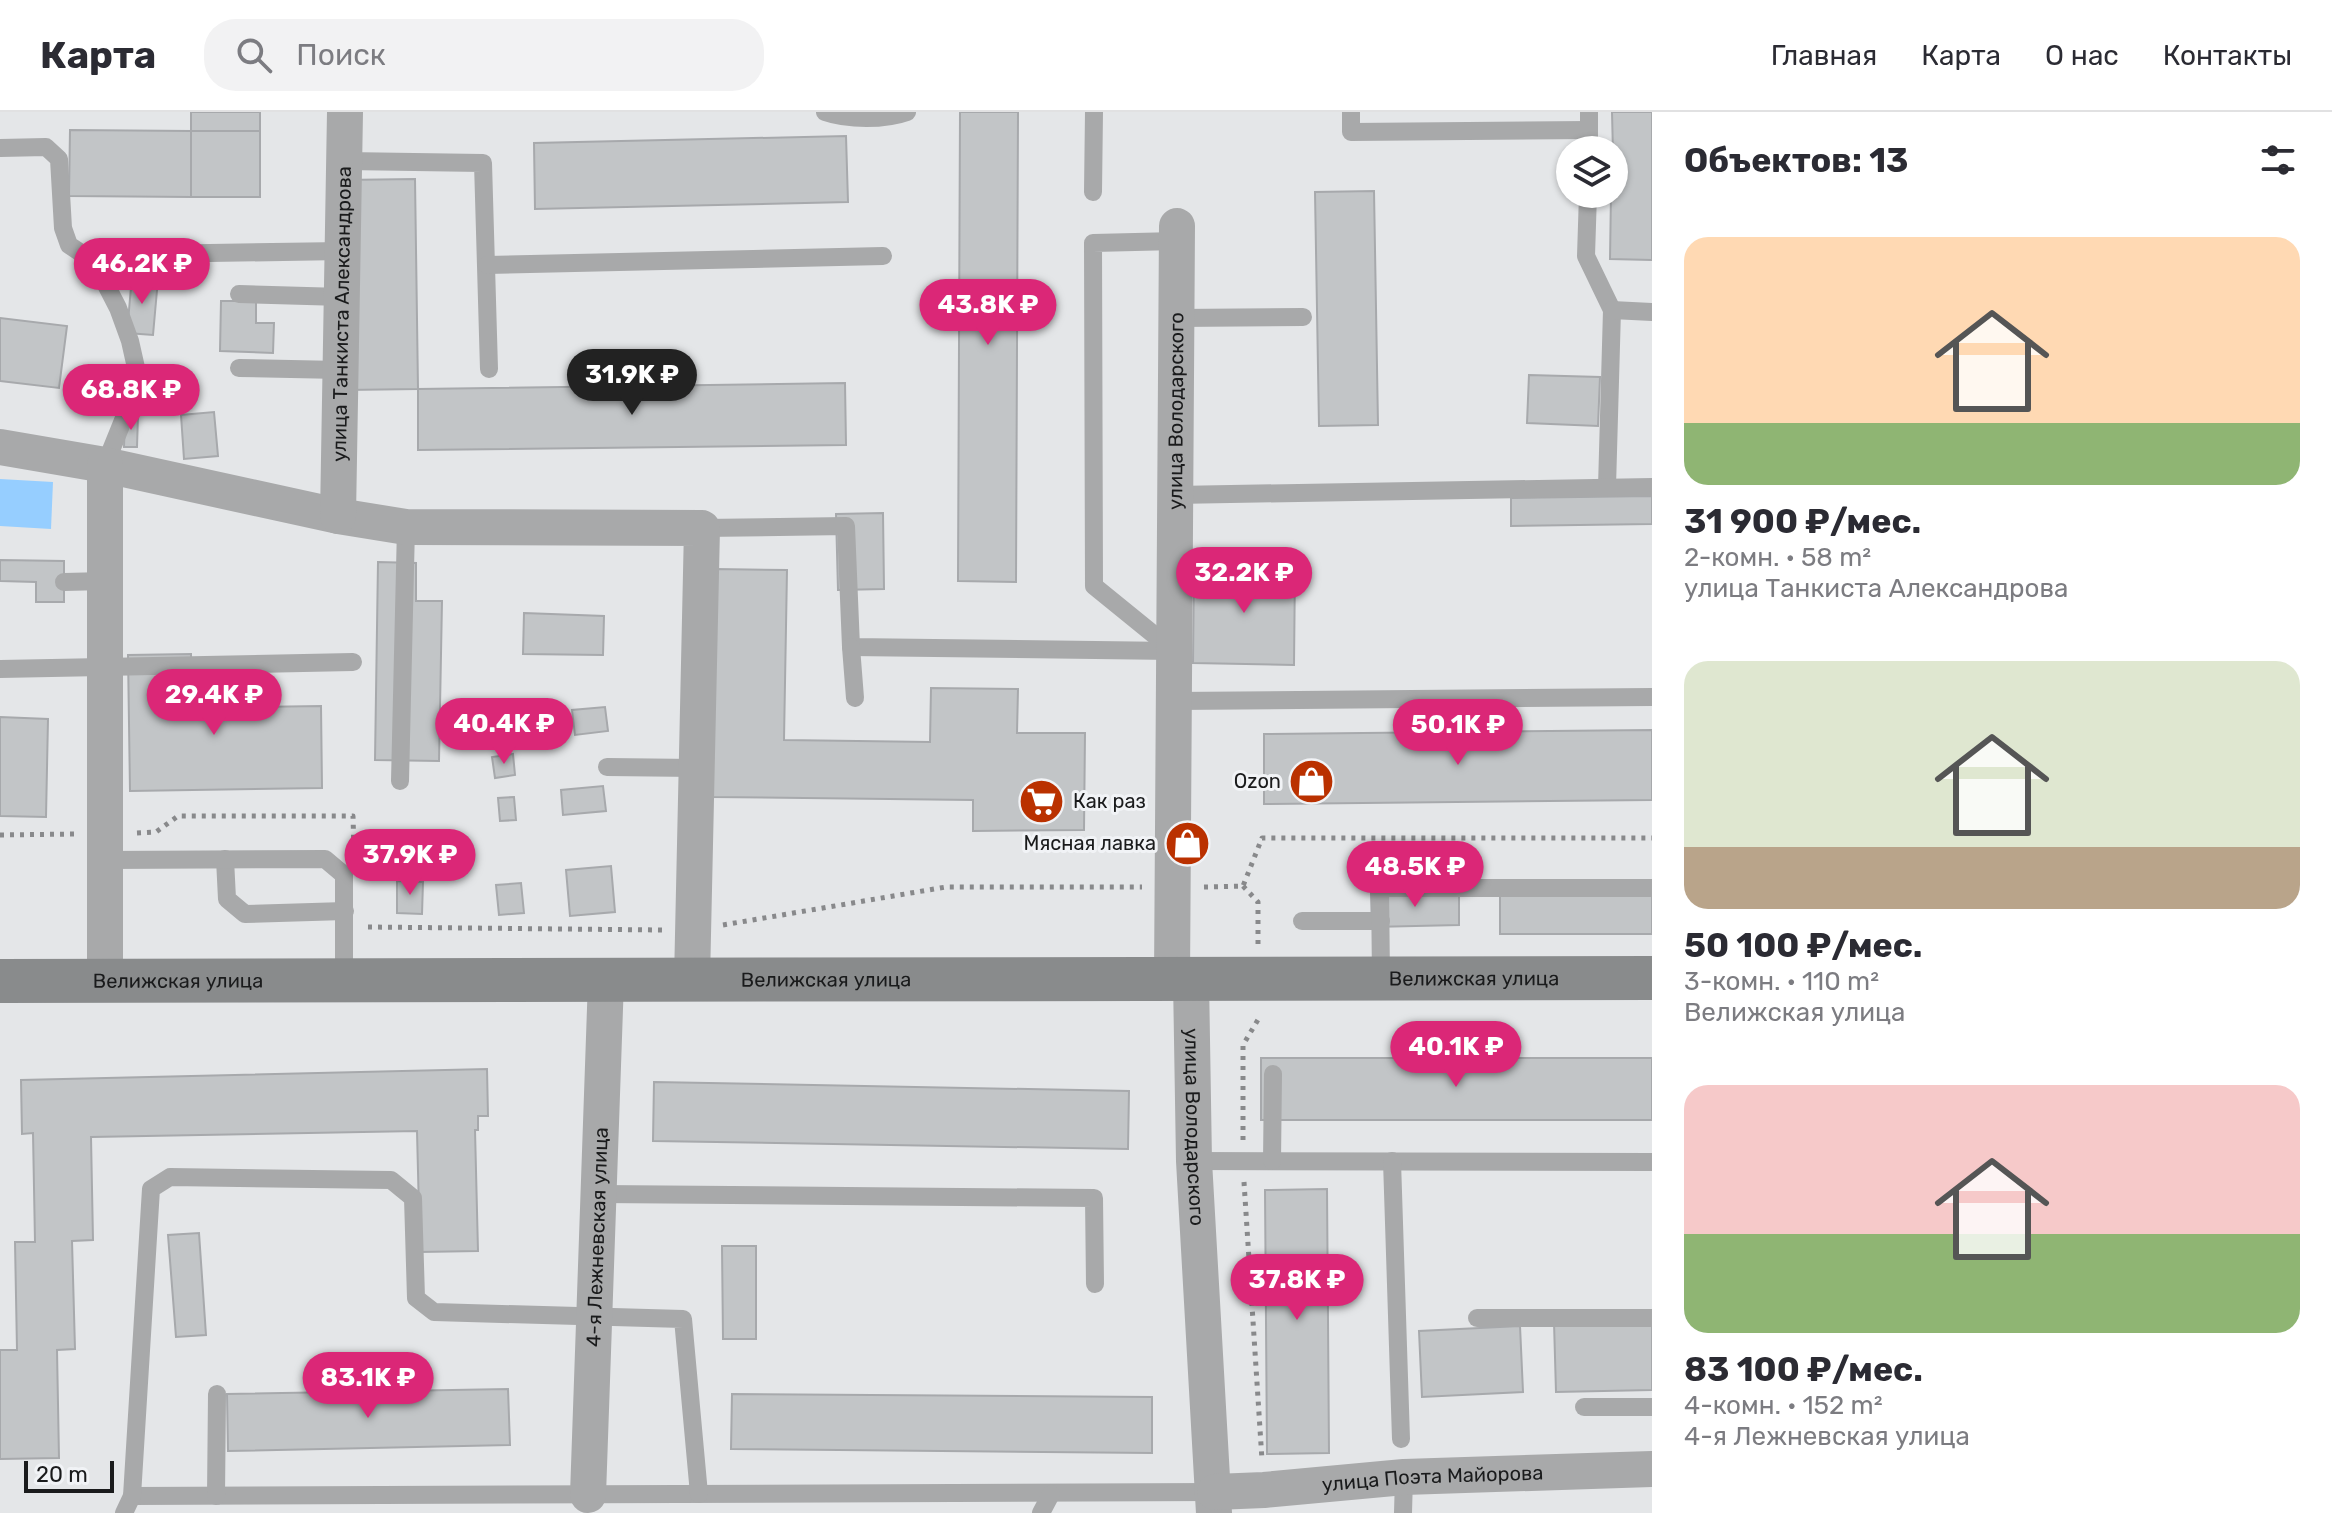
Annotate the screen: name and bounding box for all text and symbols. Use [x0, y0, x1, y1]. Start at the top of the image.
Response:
search box [204, 19, 764, 91]
text: Карта [40, 32, 156, 78]
icon: search [232, 33, 276, 77]
text: Поиск [296, 37, 386, 73]
text: Главная [1771, 39, 1877, 72]
text: Карта [1921, 39, 2001, 72]
text: О нас [2045, 39, 2119, 72]
text: Контакты [2163, 39, 2292, 72]
map controls [1556, 136, 1628, 208]
button: layers [1556, 136, 1628, 208]
icon: filters [2256, 138, 2300, 182]
text: Объектов: 13 [1684, 140, 1908, 181]
street label: улица Танкиста Александрова [327, 166, 356, 462]
pin: 46.2K ₽ [68, 238, 216, 306]
text: 46.2K ₽ [92, 248, 192, 279]
pin: 43.8K ₽ [914, 279, 1062, 347]
text: 43.8K ₽ [937, 289, 1039, 320]
icon: home [1920, 289, 2064, 433]
street label: улица Володарского [1163, 312, 1188, 510]
pin: 31.9K ₽ [558, 349, 706, 417]
text: 31.9K ₽ [585, 359, 679, 390]
pin: 68.8K ₽ [57, 364, 205, 432]
text: 68.8K ₽ [81, 374, 181, 405]
text: 31 900 ₽/мес. [1684, 501, 1921, 542]
text: 2-комн. · 58 m² [1684, 542, 1871, 573]
pin: 32.2K ₽ [1170, 547, 1318, 615]
text: 32.2K ₽ [1194, 557, 1294, 588]
text: улица Танкиста Александрова [1684, 573, 2068, 604]
pin: 29.4K ₽ [140, 669, 288, 737]
text: 29.4K ₽ [165, 679, 263, 710]
pin: 40.4K ₽ [430, 698, 578, 766]
pin: 50.1K ₽ [1384, 699, 1532, 767]
text: 40.4K ₽ [453, 708, 555, 739]
text: 50.1K ₽ [1411, 709, 1505, 740]
icon: home [1920, 713, 2064, 857]
shop icon: Ozon [1288, 757, 1336, 805]
place label: Ozon [1234, 769, 1281, 793]
supermarket icon: Как раз [1018, 777, 1066, 825]
place label: Как раз [1073, 789, 1146, 813]
shop icon: Мясная лавка [1163, 819, 1211, 867]
pin: 37.9K ₽ [336, 829, 484, 897]
place label: Мясная лавка [1024, 831, 1156, 855]
text: 37.9K ₽ [363, 839, 457, 870]
pin: 48.5K ₽ [1341, 841, 1489, 909]
text: 48.5K ₽ [1365, 851, 1465, 882]
text: 50 100 ₽/мес. [1684, 925, 1922, 966]
street label: Велижская улица [1389, 966, 1559, 990]
text: 3-комн. · 110 m² [1684, 966, 1879, 997]
street label: Велижская улица [741, 967, 911, 992]
street label: Велижская улица [93, 969, 263, 993]
text: Велижская улица [1684, 997, 1905, 1028]
pin: 40.1K ₽ [1382, 1021, 1530, 1089]
street label: улица Володарского [1180, 1028, 1210, 1226]
text: 40.1K ₽ [1408, 1031, 1504, 1062]
street label: 4-я Лежневская улица [581, 1127, 613, 1348]
icon: home [1920, 1137, 2064, 1281]
pin: 37.8K ₽ [1223, 1254, 1371, 1322]
text: 37.8K ₽ [1249, 1264, 1345, 1295]
text: 83 100 ₽/мес. [1684, 1349, 1923, 1390]
pin: 83.1K ₽ [294, 1352, 442, 1420]
text: 83.1K ₽ [321, 1362, 415, 1393]
text: 4-комн. · 152 m² [1684, 1390, 1883, 1421]
text: 4-я Лежневская улица [1684, 1421, 1970, 1452]
scale bar [24, 1457, 114, 1493]
text: 20 m [36, 1461, 88, 1488]
street label: улица Поэта Майорова [1321, 1461, 1544, 1497]

